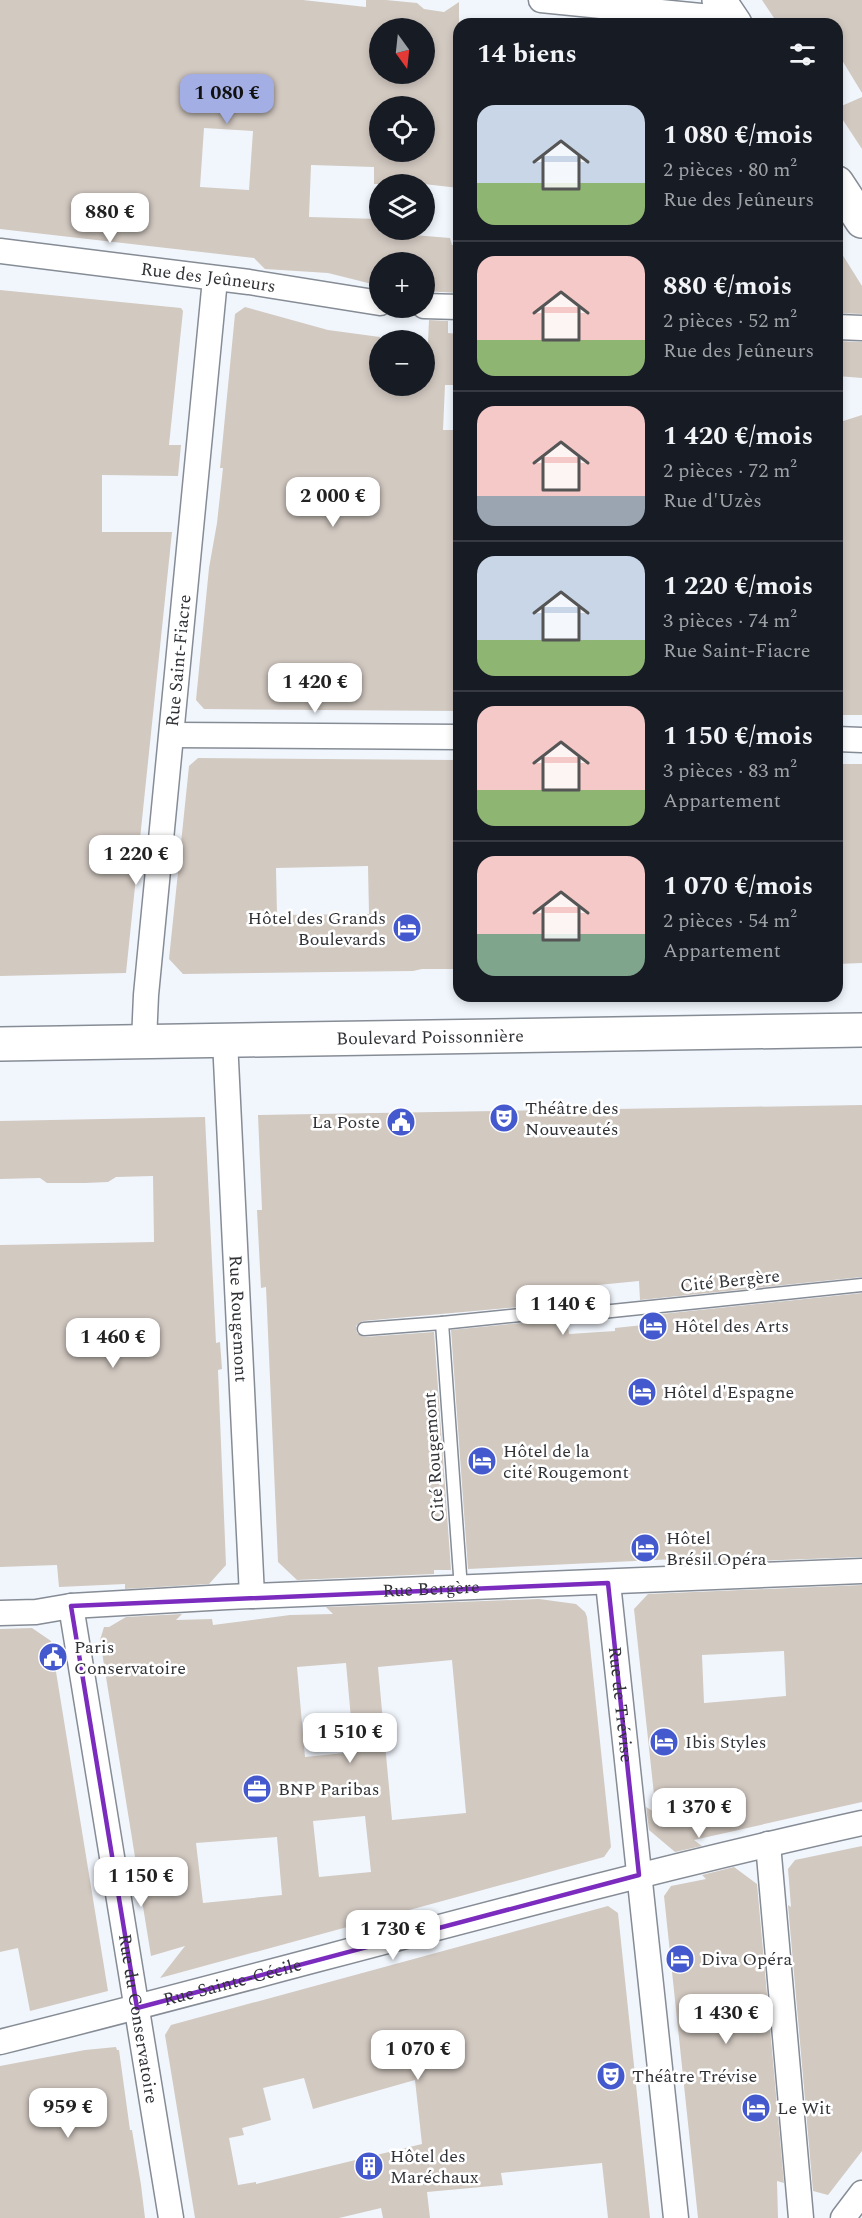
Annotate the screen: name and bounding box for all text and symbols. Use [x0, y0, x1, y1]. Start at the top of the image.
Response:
north arrow [369, 18, 435, 84]
map controls [369, 18, 435, 396]
text: 14 biens [477, 34, 577, 74]
icon: filters [786, 38, 819, 71]
pin: 1 080 € [172, 74, 282, 125]
text: 1 080 € [194, 78, 260, 108]
button: locate [369, 96, 435, 162]
text: 1 080 €/mois [663, 115, 813, 155]
icon: home [525, 129, 597, 201]
text: 2 pièces · 80 m² [663, 155, 797, 185]
button: layers [369, 174, 435, 240]
text: Rue des Jeûneurs [663, 185, 814, 215]
pin: 880 € [68, 193, 152, 244]
text: 880 € [85, 197, 135, 227]
button: + [369, 252, 435, 318]
street label: Rue des Jeûneurs [139, 255, 278, 300]
text: 880 €/mois [663, 266, 792, 306]
icon: home [525, 280, 597, 352]
text: 2 pièces · 52 m² [663, 306, 797, 336]
button: − [369, 330, 435, 396]
text: Rue des Jeûneurs [663, 336, 814, 366]
text: 1 420 €/mois [663, 416, 813, 456]
icon: home [525, 430, 597, 502]
text: 2 pièces · 72 m² [663, 456, 797, 486]
pin: 2 000 € [278, 477, 388, 528]
text: 2 000 € [300, 481, 366, 511]
text: Rue d'Uzès [663, 486, 762, 516]
text: 1 220 €/mois [663, 566, 813, 606]
icon: home [525, 580, 597, 652]
street label: Rue Saint-Fiacre [158, 593, 198, 728]
text: 3 pièces · 74 m² [663, 606, 797, 636]
text: Rue Saint-Fiacre [663, 636, 810, 666]
pin: 1 420 € [260, 663, 370, 714]
text: 1 420 € [282, 667, 348, 697]
text: 1 150 €/mois [663, 716, 813, 756]
icon: home [525, 730, 597, 802]
text: 3 pièces · 83 m² [663, 756, 797, 786]
text: Appartement [663, 786, 781, 816]
pin: 1 220 € [81, 835, 191, 886]
text: 1 220 € [103, 839, 169, 869]
text: 1 070 €/mois [663, 866, 813, 906]
icon: home [525, 880, 597, 952]
place label: Hôtel des Grands Boulevards [248, 905, 386, 953]
text: 2 pièces · 54 m² [663, 906, 797, 936]
hotel icon: Hôtel des Grands Boulevards [391, 912, 423, 944]
text: Appartement [663, 936, 781, 966]
street label: Boulevard Poissonnière [336, 1022, 524, 1052]
place label: Théâtre des Nouveautés [525, 1095, 619, 1143]
theatre icon: Théâtre des Nouveautés [488, 1102, 520, 1134]
public building icon: La Poste [385, 1106, 417, 1138]
place label: La Poste [312, 1109, 380, 1136]
street label: Rue Rougemont [222, 1254, 255, 1383]
street label: Cité Bergère [679, 1262, 781, 1300]
pin: 1 140 € [508, 1285, 618, 1336]
text: 1 140 € [530, 1289, 596, 1319]
hotel icon: Hôtel des Arts [637, 1310, 669, 1342]
place label: Hôtel des Arts [674, 1313, 789, 1340]
pin: 1 460 € [58, 1318, 168, 1369]
text: 1 460 € [80, 1322, 146, 1352]
hotel icon: Hôtel d'Espagne [626, 1376, 658, 1408]
place label: Hôtel d'Espagne [663, 1379, 794, 1406]
street label: Cité Rougemont [416, 1391, 452, 1523]
place label: Hôtel de la cité Rougemont [503, 1438, 629, 1486]
hotel icon: Hôtel de la cité Rougemont [466, 1445, 498, 1477]
place label: Hôtel Brésil Opéra [666, 1525, 767, 1573]
hotel icon: Hôtel Brésil Opéra [629, 1532, 661, 1564]
street label: Rue Bergère [382, 1573, 480, 1604]
place label: Paris Conservatoire [74, 1634, 186, 1682]
public building icon: Paris Conservatoire [37, 1641, 69, 1673]
street label: Rue de Trévise [601, 1645, 641, 1764]
pin: 1 510 € [295, 1713, 405, 1764]
text: 1 510 € [317, 1717, 383, 1747]
hotel icon: Ibis Styles [648, 1726, 680, 1758]
place label: Ibis Styles [685, 1729, 767, 1756]
office icon: BNP Paribas [241, 1773, 273, 1805]
place label: BNP Paribas [278, 1776, 379, 1803]
pin: 1 370 € [644, 1788, 754, 1839]
text: 1 370 € [666, 1792, 732, 1822]
pin: 1 150 € [86, 1857, 196, 1908]
text: 1 150 € [108, 1861, 174, 1891]
pin: 1 730 € [338, 1910, 448, 1961]
text: 1 730 € [360, 1914, 426, 1944]
street label: Rue du Conservatoire [111, 1932, 166, 2106]
hotel icon: Diva Opéra [664, 1943, 696, 1975]
place label: Diva Opéra [701, 1946, 792, 1973]
street label: Rue Sainte-Cécile [160, 1951, 305, 2013]
pin: 1 430 € [671, 1994, 781, 2045]
text: 1 430 € [693, 1998, 759, 2028]
pin: 1 070 € [363, 2030, 473, 2081]
text: 1 070 € [385, 2034, 451, 2064]
theatre icon: Théâtre Trévise [595, 2060, 627, 2092]
place label: Théâtre Trévise [632, 2063, 757, 2090]
pin: 959 € [26, 2088, 110, 2139]
text: 959 € [43, 2092, 93, 2122]
hotel icon: Le Wit [740, 2092, 772, 2124]
place label: Le Wit [777, 2095, 831, 2122]
place label: Hôtel des Maréchaux [390, 2143, 479, 2191]
building icon: Hôtel des Maréchaux [353, 2150, 385, 2182]

